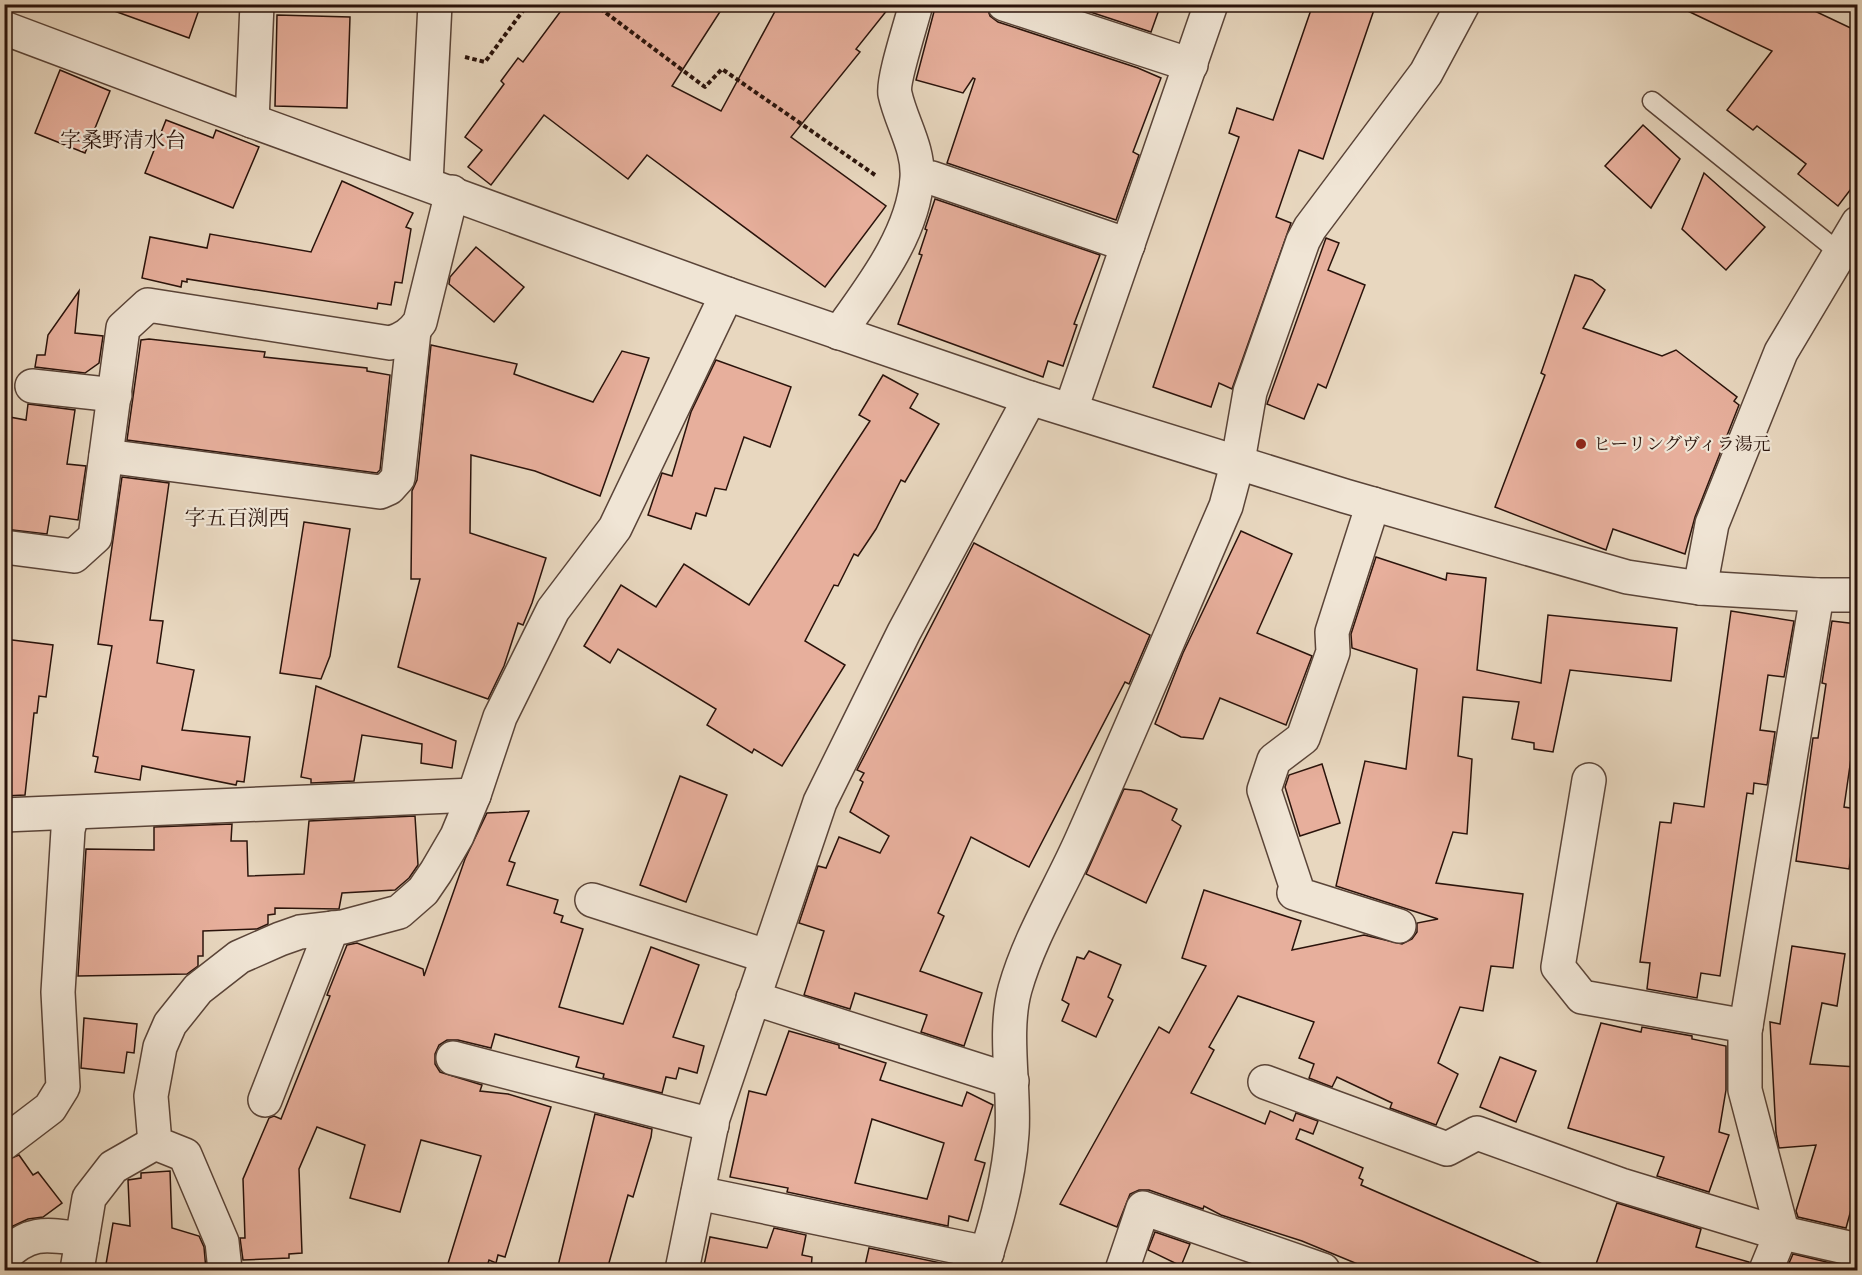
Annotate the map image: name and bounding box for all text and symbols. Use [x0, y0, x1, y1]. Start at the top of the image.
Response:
district label: 字桑野清水台 [60, 128, 186, 152]
place label: ヒーリングヴィラ湯元 [1593, 434, 1771, 455]
marker: ヒーリングヴィラ湯元 [1574, 437, 1588, 451]
district label: 字五百渕西 [185, 506, 290, 530]

